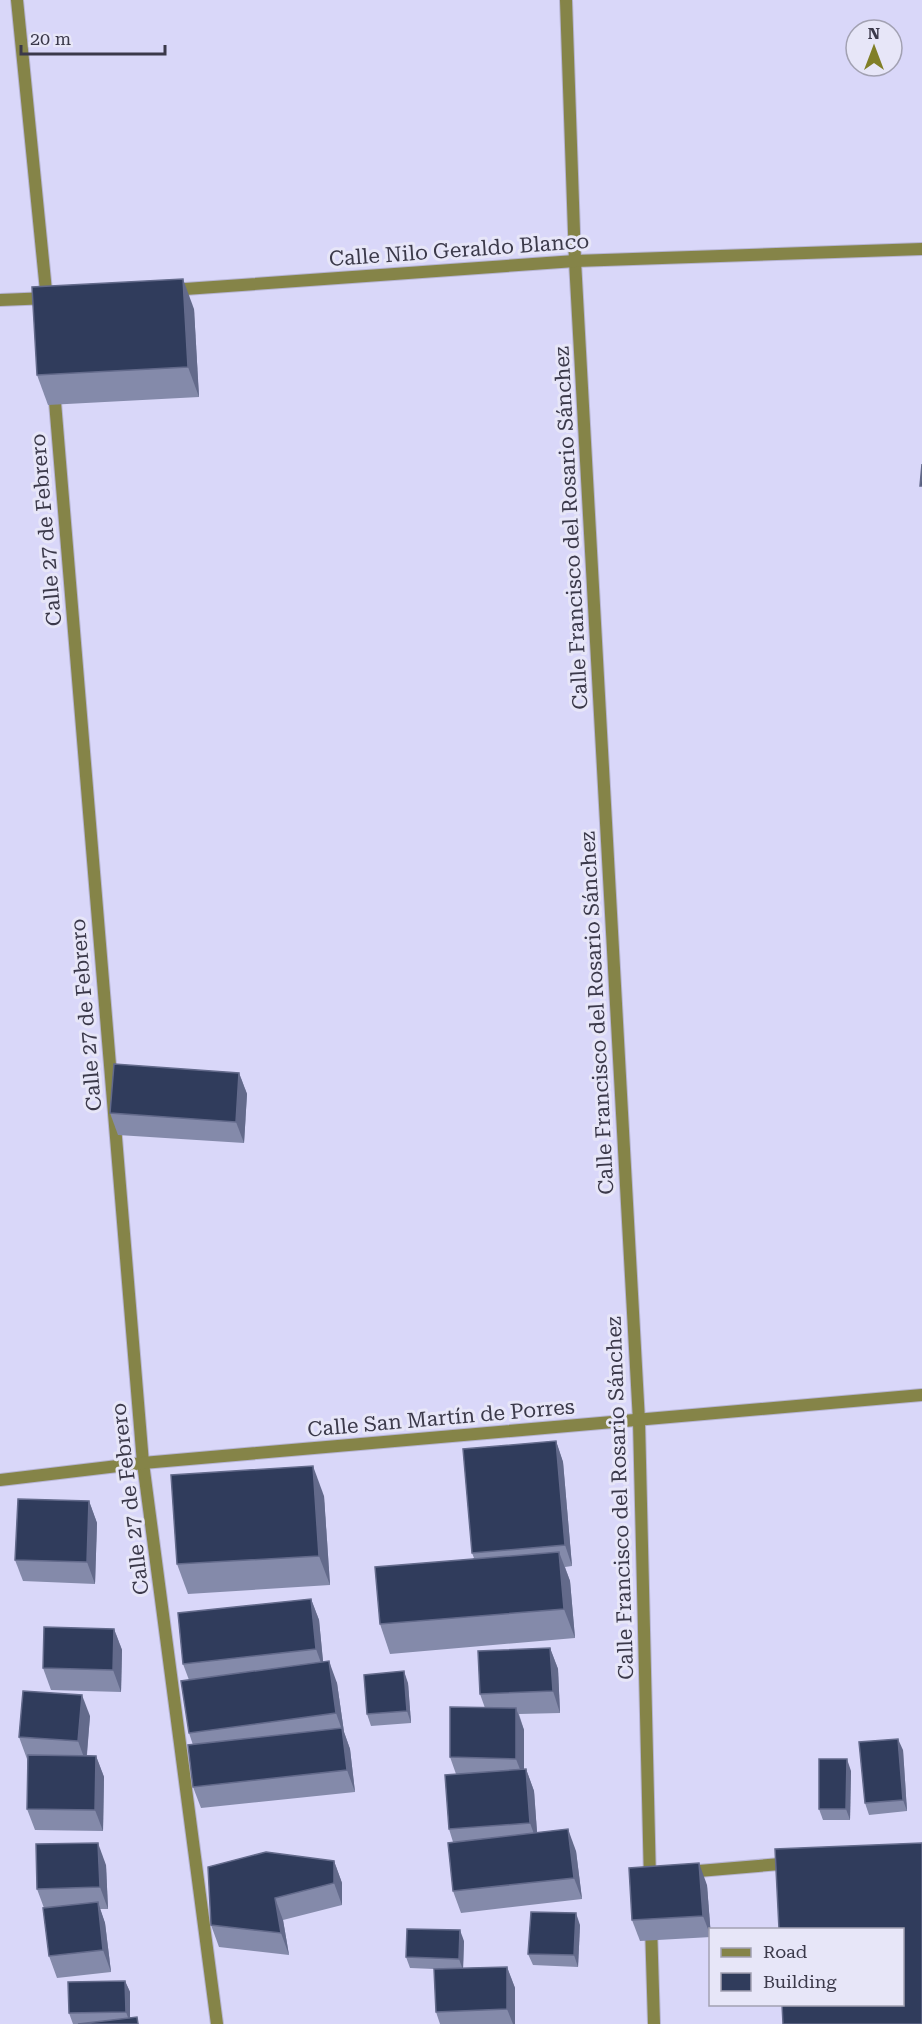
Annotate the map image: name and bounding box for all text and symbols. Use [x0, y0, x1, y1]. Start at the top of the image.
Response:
scale bar [21, 18, 165, 56]
north arrow [844, 18, 904, 78]
text: N [868, 24, 880, 43]
text: 20 m [30, 28, 71, 49]
street label: Calle Nilo Geraldo Blanco [328, 229, 590, 271]
street label: Calle Francisco del Rosario Sánchez [549, 346, 592, 710]
street label: Calle 27 de Febrero [26, 433, 66, 627]
street label: Calle Francisco del Rosario Sánchez [575, 831, 618, 1195]
street label: Calle 27 de Febrero [66, 918, 106, 1112]
street label: Calle Francisco del Rosario Sánchez [602, 1316, 638, 1680]
street label: Calle San Martín de Porres [306, 1394, 576, 1442]
street label: Calle 27 de Febrero [106, 1402, 154, 1596]
legend [709, 1928, 904, 2006]
text: Road [763, 1941, 808, 1962]
text: Building [763, 1971, 837, 1992]

